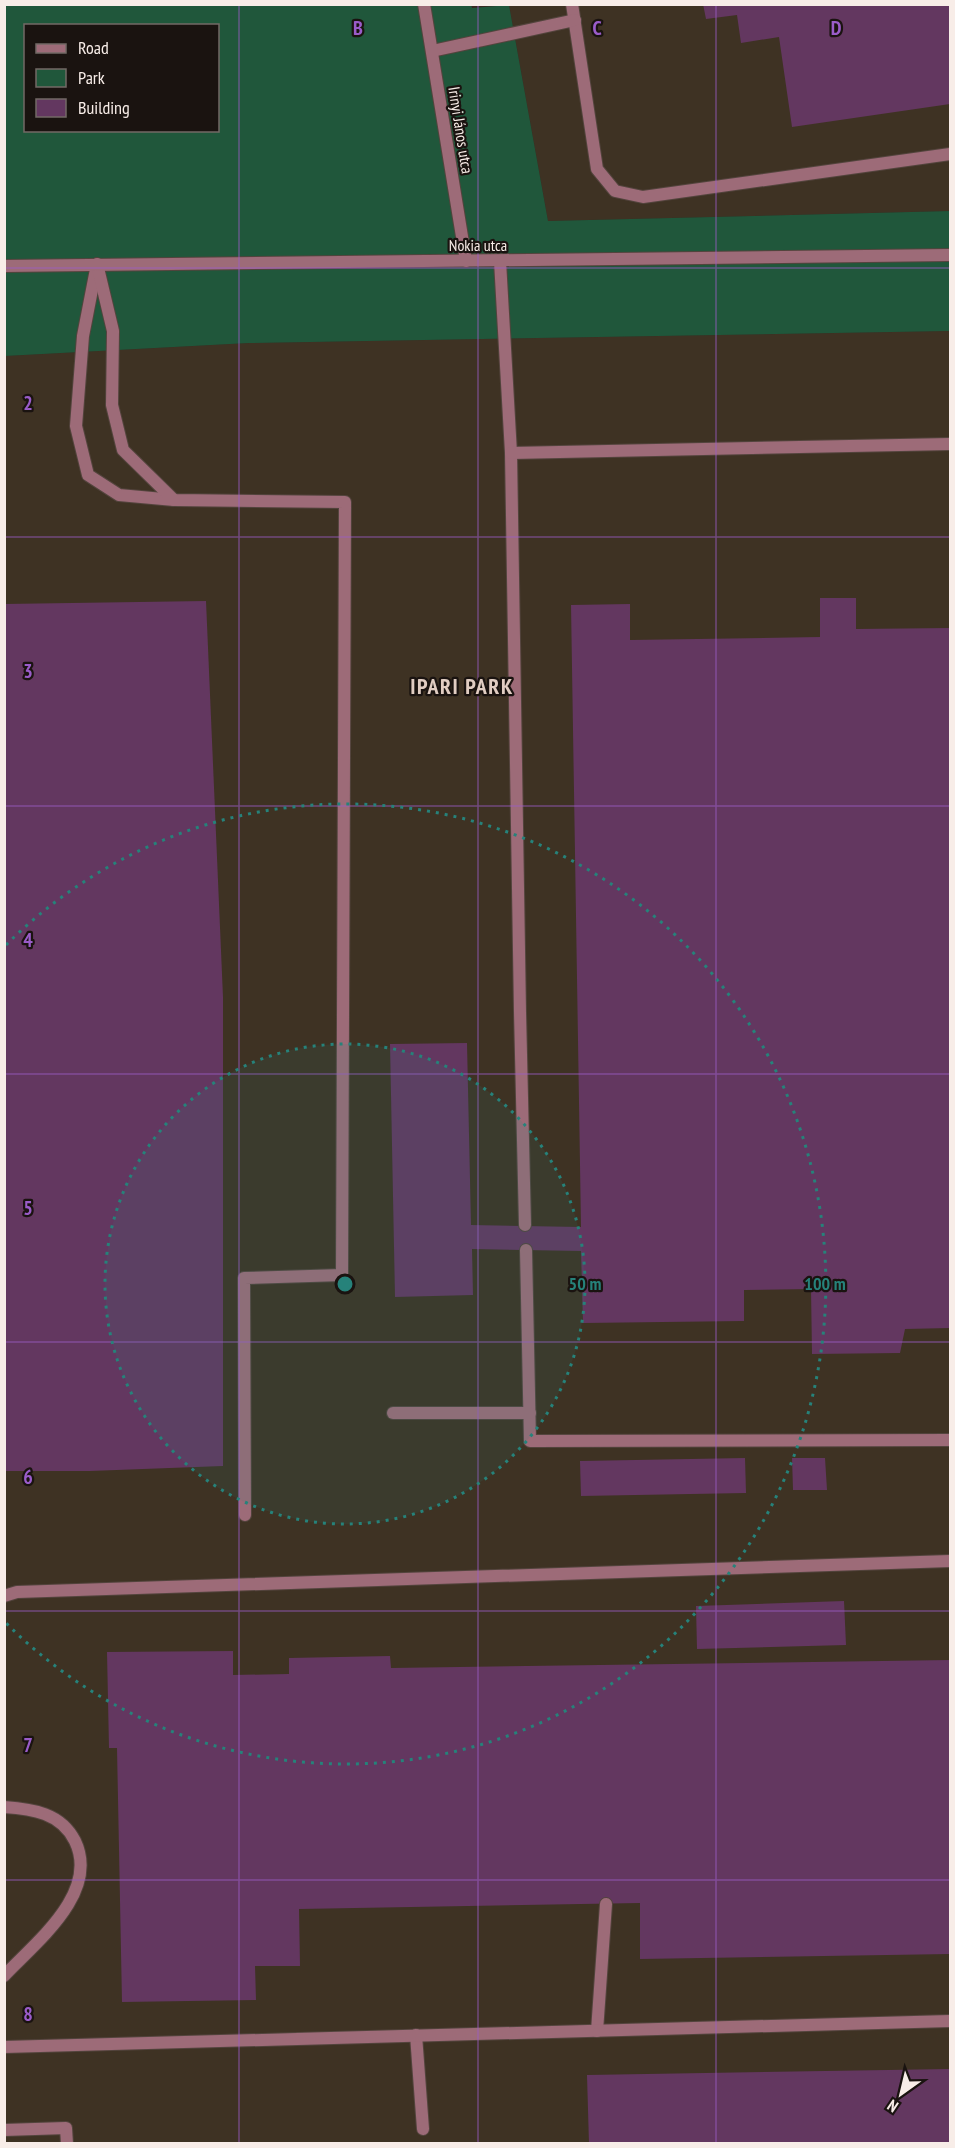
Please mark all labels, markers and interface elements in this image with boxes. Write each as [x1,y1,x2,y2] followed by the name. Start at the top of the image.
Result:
[353,15,363,41] text: B
[592,15,602,41] text: C
[831,15,842,41] text: D
[24,24,219,132] legend
[78,36,109,59] text: Road
[78,66,105,89] text: Park
[444,85,478,175] street label: Irinyi János utca
[78,96,130,119] text: Building
[449,235,507,255] street label: Nokia utca
[23,390,33,416] text: 2
[23,658,33,684] text: 3
[410,672,514,700] district label: IPARI PARK
[23,927,33,953] text: 4
[23,1195,33,1221] text: 5
[569,1272,601,1295] text: 50 m
[804,1272,846,1295] text: 100 m
[335,1274,355,1294] centre of rings
[23,1464,33,1490] text: 6
[23,1732,33,1758] text: 7
[23,2001,33,2027] text: 8
[871,2064,931,2124] north arrow
[883,2096,902,2117] text: N

